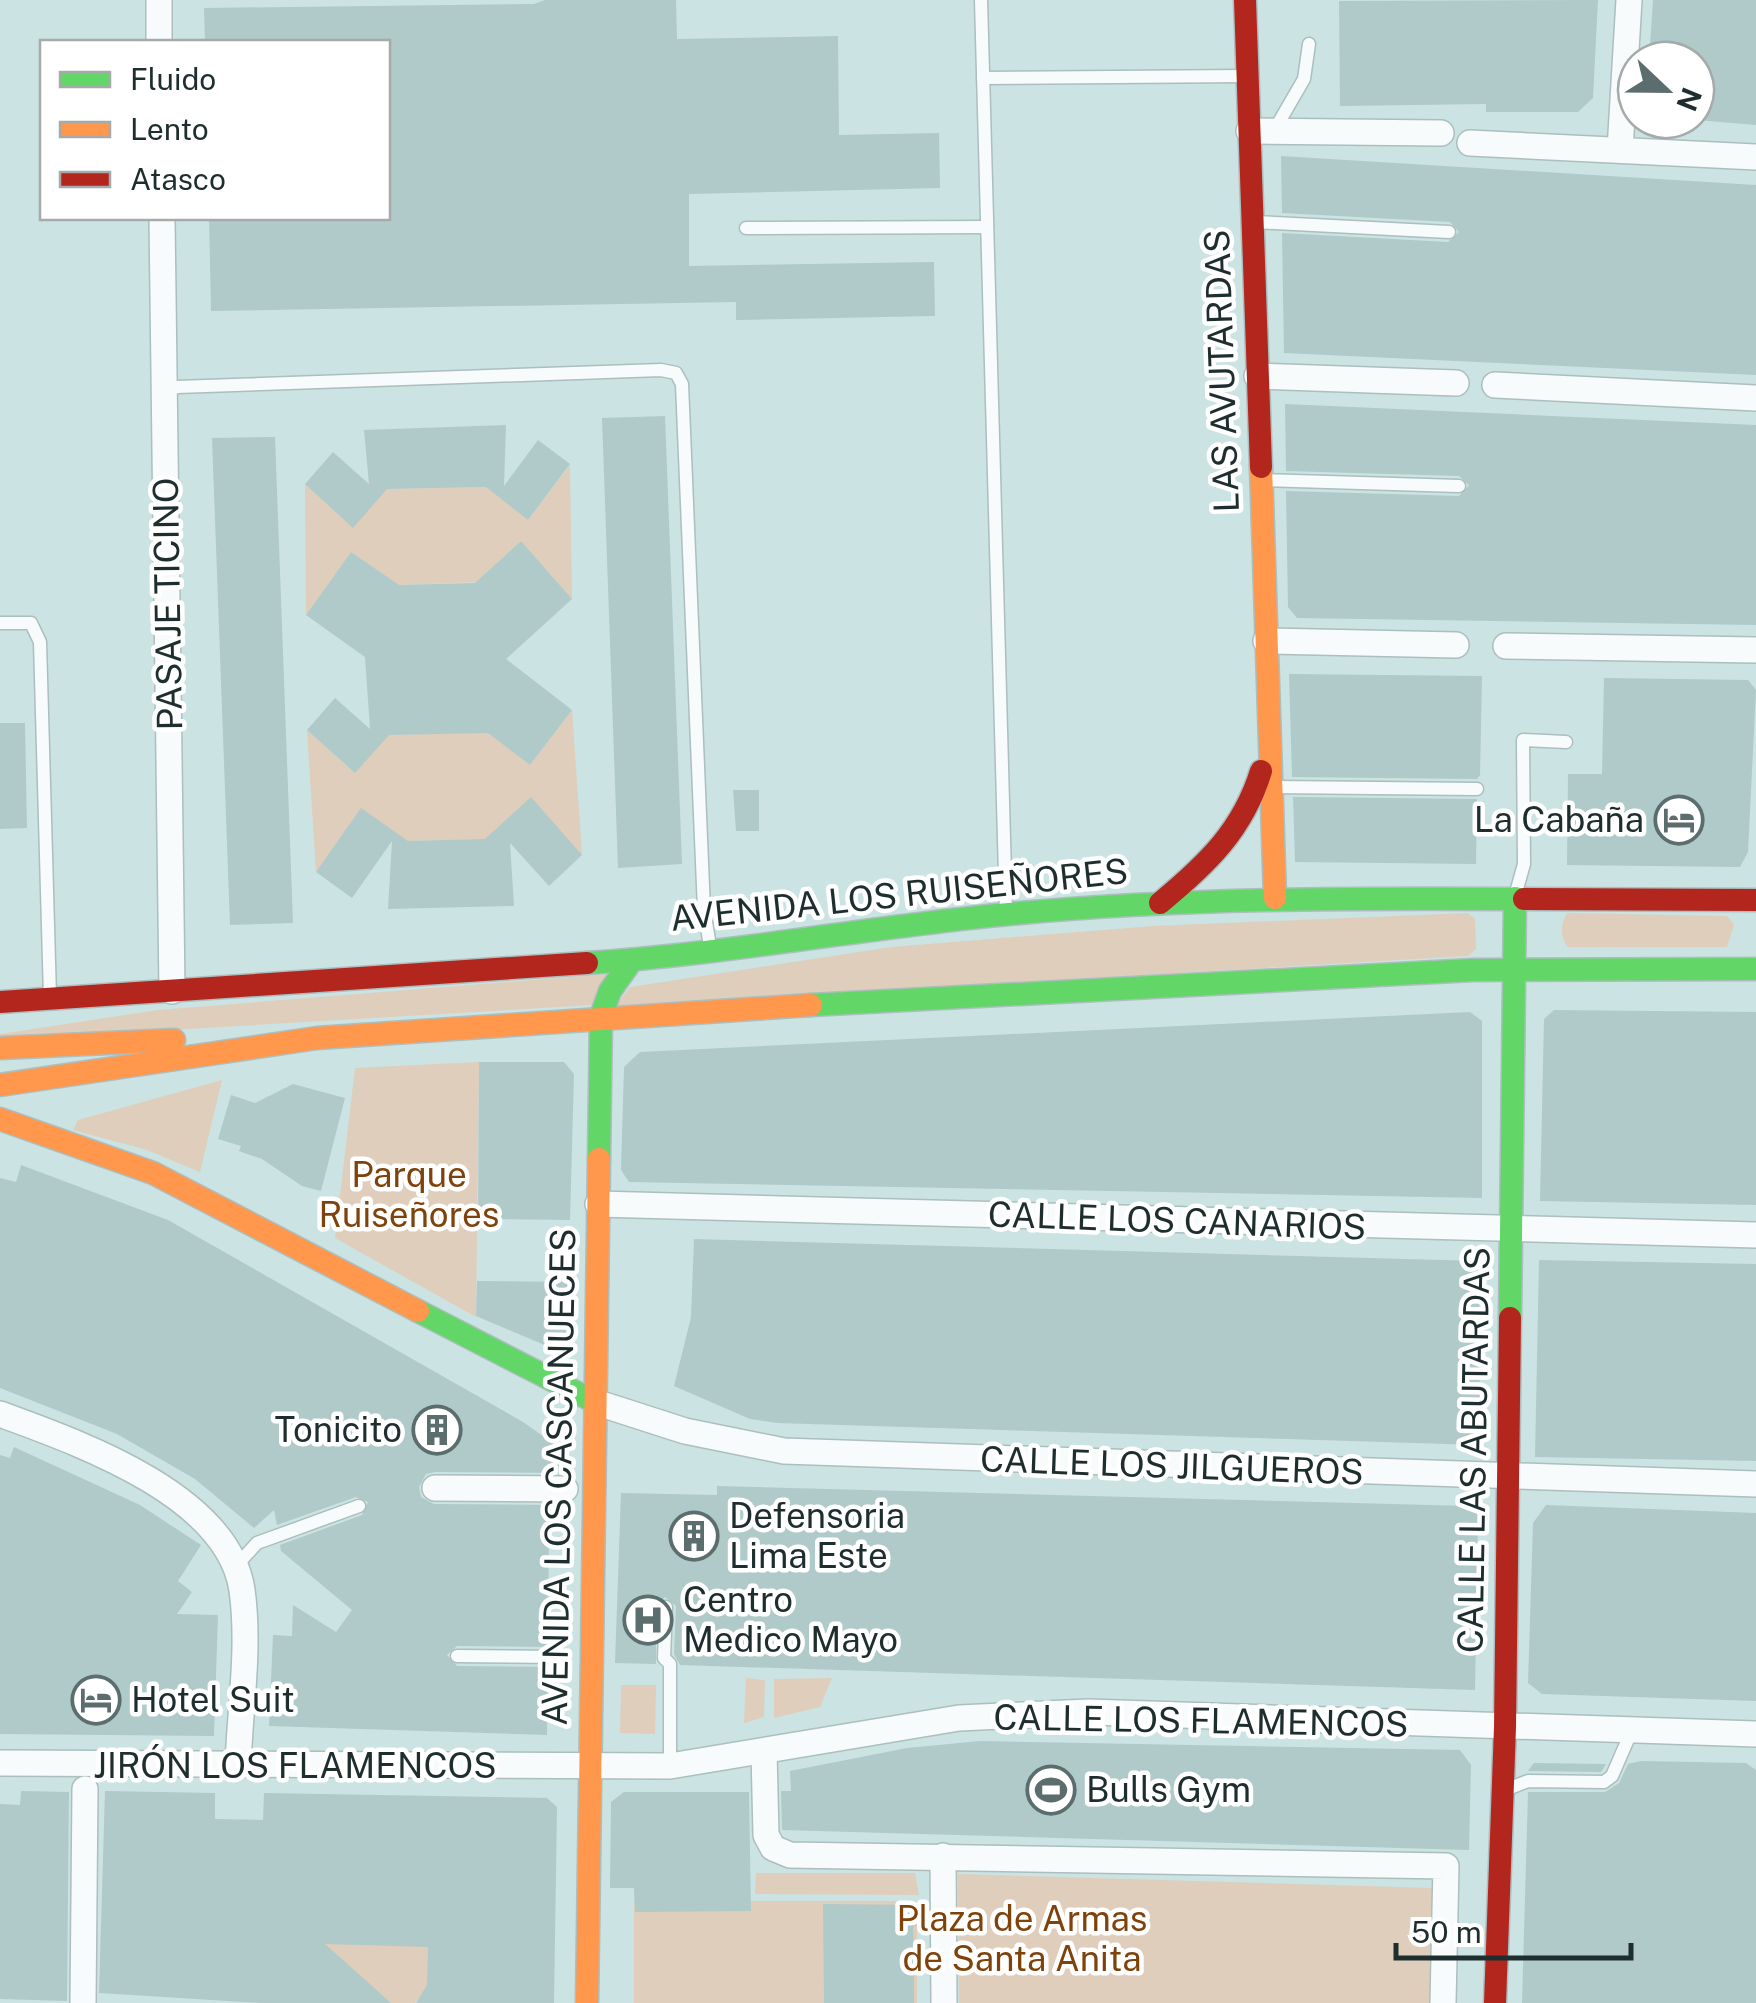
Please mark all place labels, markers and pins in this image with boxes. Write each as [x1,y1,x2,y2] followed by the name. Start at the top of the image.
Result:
[1653,794,1705,846] hotel icon: La Cabaña
[1474,799,1644,840] place label: La Cabaña
[411,1404,463,1456] building icon: Tonicito
[275,1409,402,1450] place label: Tonicito
[729,1495,905,1576] place label: Defensoria Lima Este
[668,1510,720,1562] building icon: Defensoria Lima Este
[683,1579,898,1660] place label: Centro Medico Mayo
[622,1594,674,1646] hospital icon: Centro Medico Mayo
[70,1674,122,1726] hotel icon: Hotel Suit
[131,1679,295,1720] place label: Hotel Suit
[1025,1764,1077,1816] sports icon: Bulls Gym
[1086,1769,1251,1810] place label: Bulls Gym

